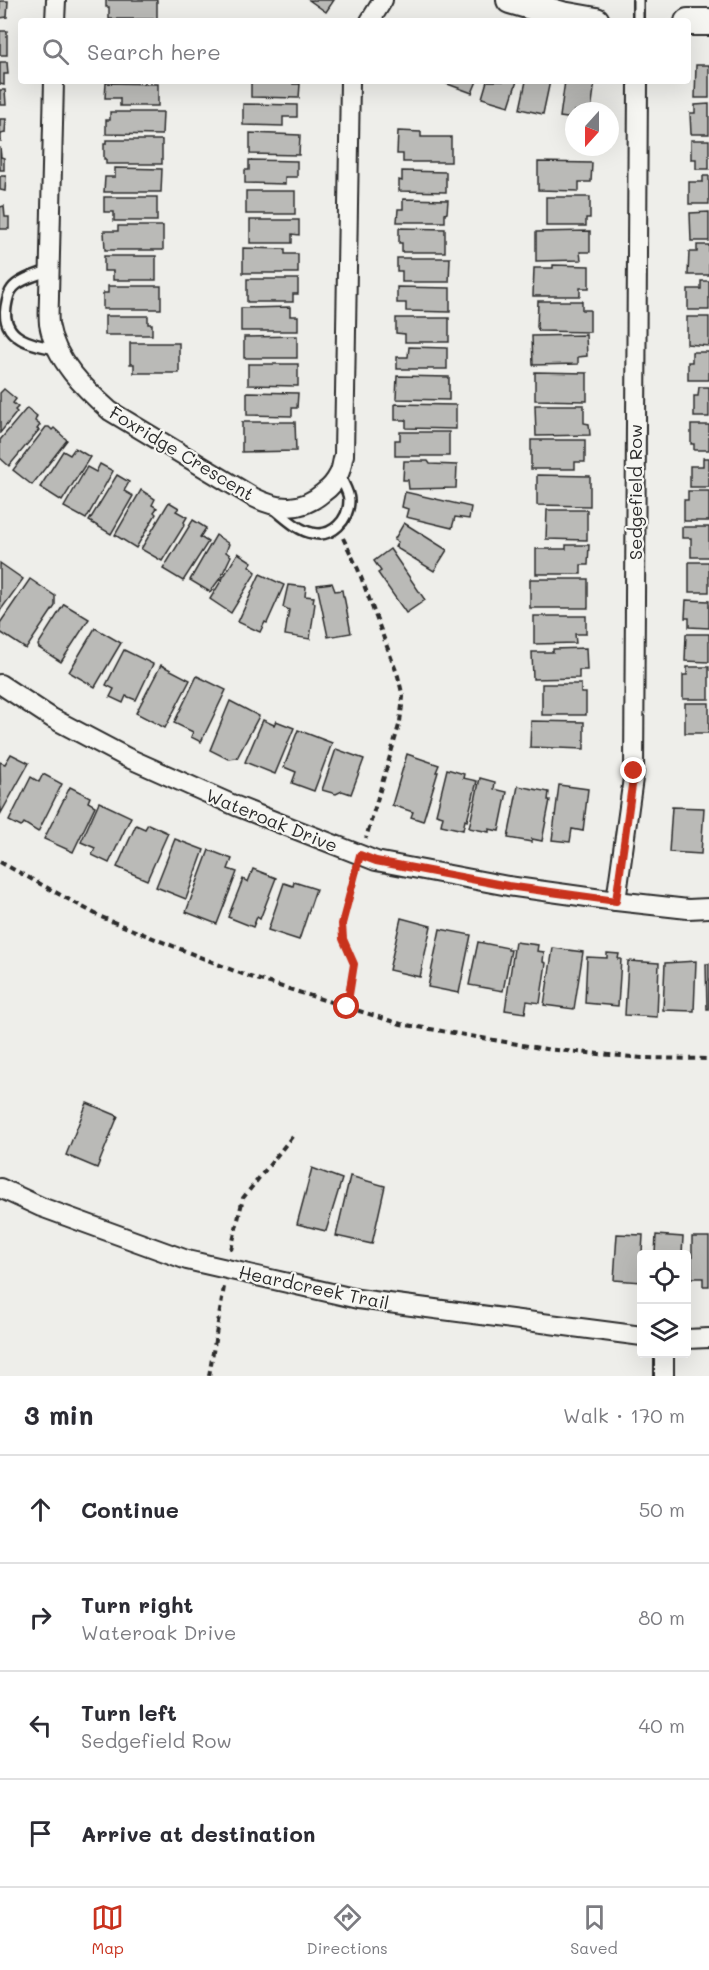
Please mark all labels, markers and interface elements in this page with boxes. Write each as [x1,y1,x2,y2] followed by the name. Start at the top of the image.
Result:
[18,18,691,84] search box
[39,35,72,68] icon: search
[87,37,221,66] text: Search here
[565,102,619,156] north arrow
[105,400,259,506] street label: Foxridge Crescent
[623,424,647,560] street label: Sedgefield Row
[620,757,646,783] route end
[203,783,341,857] street label: Wateroak Drive
[333,993,359,1019] route start
[637,1250,691,1358] map controls
[637,1250,691,1304] button: locate
[237,1259,391,1315] street label: Heardcreek Trail
[637,1304,691,1358] button: layers
[24,1398,93,1432] text: 3 min
[563,1402,685,1428] text: Walk · 170 m
[24,1493,57,1526] icon: ahead
[81,1495,179,1524] text: Continue
[639,1496,685,1522] text: 50 m
[81,1590,193,1619] text: Turn right
[24,1601,57,1634] icon: right
[638,1604,685,1630] text: 80 m
[81,1619,236,1645] text: Wateroak Drive
[81,1698,177,1727] text: Turn left
[24,1709,57,1742] icon: left
[639,1712,685,1738] text: 40 m
[81,1727,232,1753] text: Sedgefield Row
[24,1817,57,1850] icon: arrive
[81,1819,316,1848] text: Arrive at destination
[91,1901,124,1958] tab: Map
[307,1901,388,1958] tab: Directions
[570,1901,618,1958] tab: Saved

